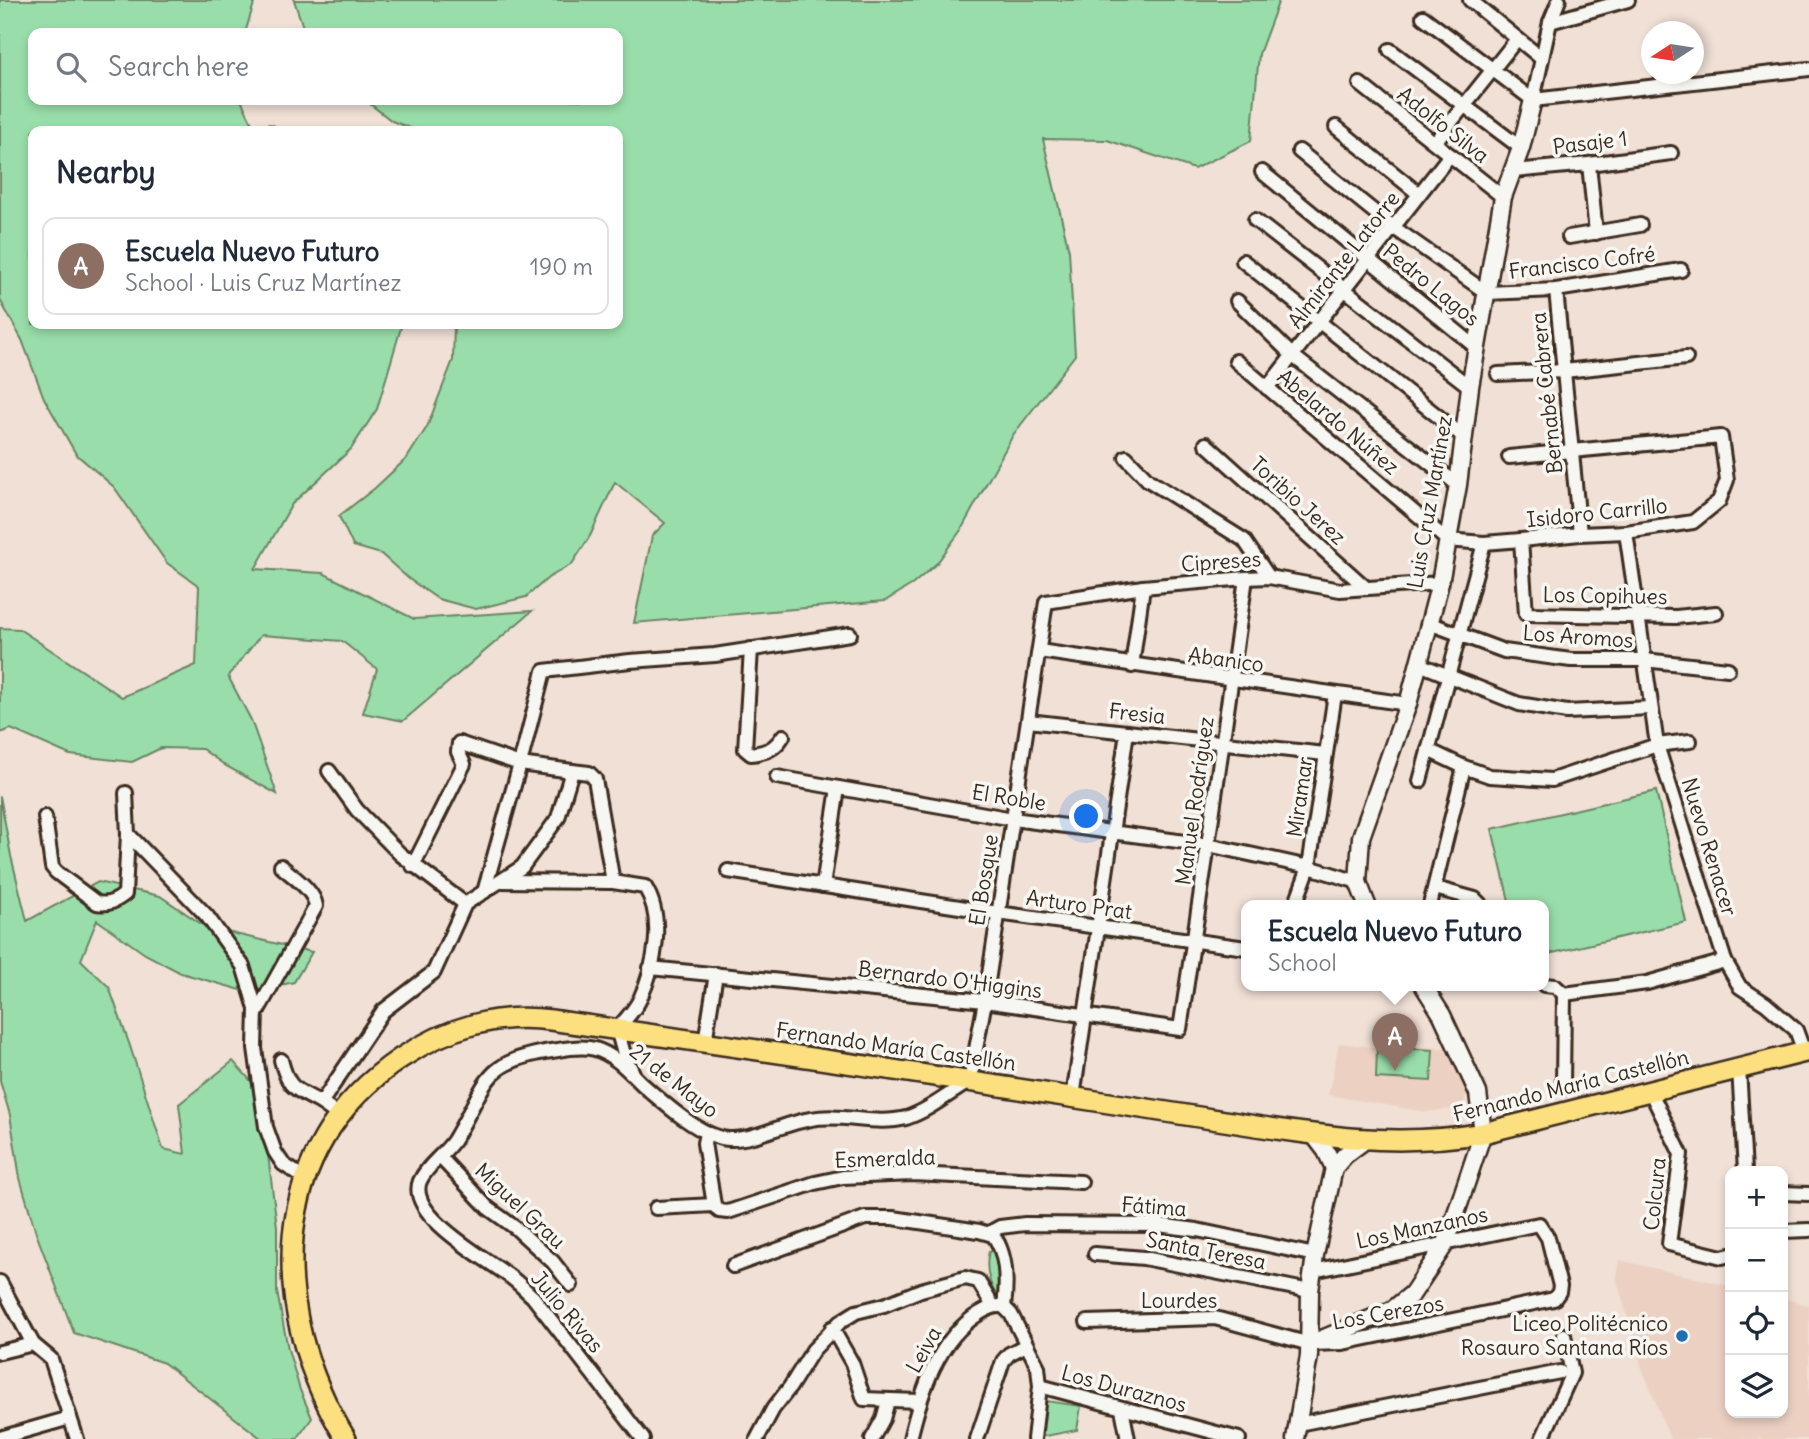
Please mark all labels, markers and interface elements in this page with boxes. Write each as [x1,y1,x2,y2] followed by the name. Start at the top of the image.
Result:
[1641,21,1704,84] north arrow
[28,28,623,105] search box
[52,48,90,86] icon: search
[108,50,249,83] text: Search here
[1392,80,1495,169] street label: Adolfo Silva
[1551,125,1629,160] street label: Pasaje 1
[56,153,156,191] text: Nearby
[1282,186,1406,334] street label: Almirante Latorre
[125,235,379,268] text: Escuela Nuevo Futuro
[1377,237,1485,332] street label: Pedro Lagos
[1507,240,1657,285] street label: Francisco Cofré
[74,252,88,281] text: A
[530,252,593,281] text: 190 m
[125,268,401,297] text: School · Luis Cruz Martínez
[1525,311,1568,475] street label: Bernabé Cabrera
[1272,363,1405,480] street label: Abelardo Núñez
[1401,413,1458,590] street label: Luis Cruz Martínez
[1245,451,1352,551] street label: Toribio Jerez
[1525,492,1669,533] street label: Isidoro Carrillo
[1180,545,1262,578] street label: Cipreses
[1542,581,1668,610] street label: Los Copihues
[1522,619,1634,654] street label: Los Aromos
[1186,641,1266,678] street label: Abanico
[1108,697,1167,730] street label: Fresia
[1169,715,1220,887] street label: Manuel Rodríguez
[1281,755,1319,839] street label: Miramar
[1676,774,1743,920] street label: Nuevo Renacer
[970,778,1048,817] street label: El Roble
[1069,799,1103,833] your location
[963,832,1004,928] street label: El Bosque
[1024,884,1134,925] street label: Arturo Prat
[1241,900,1549,991] popup
[1268,915,1522,948] text: Escuela Nuevo Futuro
[1268,948,1337,977] text: School
[857,955,1044,1004] street label: Bernardo O'Higgins
[1372,1013,1418,1071] pin: A
[774,1016,1018,1077] street label: Fernando María Castellón
[624,1037,724,1124] street label: 21 de Mayo
[1450,1043,1692,1128] street label: Fernando María Castellón
[834,1143,936,1174] street label: Esmeralda
[1637,1156,1672,1232] street label: Colcura
[469,1157,571,1254] street label: Miguel Grau
[1725,1166,1788,1418] map controls
[1725,1166,1788,1229] button: +
[1121,1191,1187,1222] street label: Fátima
[1354,1200,1490,1255] street label: Los Manzanos
[1144,1226,1268,1275] street label: Santa Teresa
[1725,1229,1788,1292] button: −
[525,1265,609,1358] street label: Julio Rivas
[1141,1287,1217,1314] street label: Lourdes
[1330,1289,1446,1336] street label: Los Cerezos
[1725,1292,1788,1355] button: locate
[1461,1310,1668,1361] place label: Liceo Politécnico Rosauro Santana Ríos
[900,1322,947,1378] street label: Leiva
[1674,1328,1690,1344] marker: Liceo Politécnico Rosauro Santana Ríos
[1725,1355,1788,1418] button: layers
[1059,1359,1190,1418] street label: Los Duraznos

